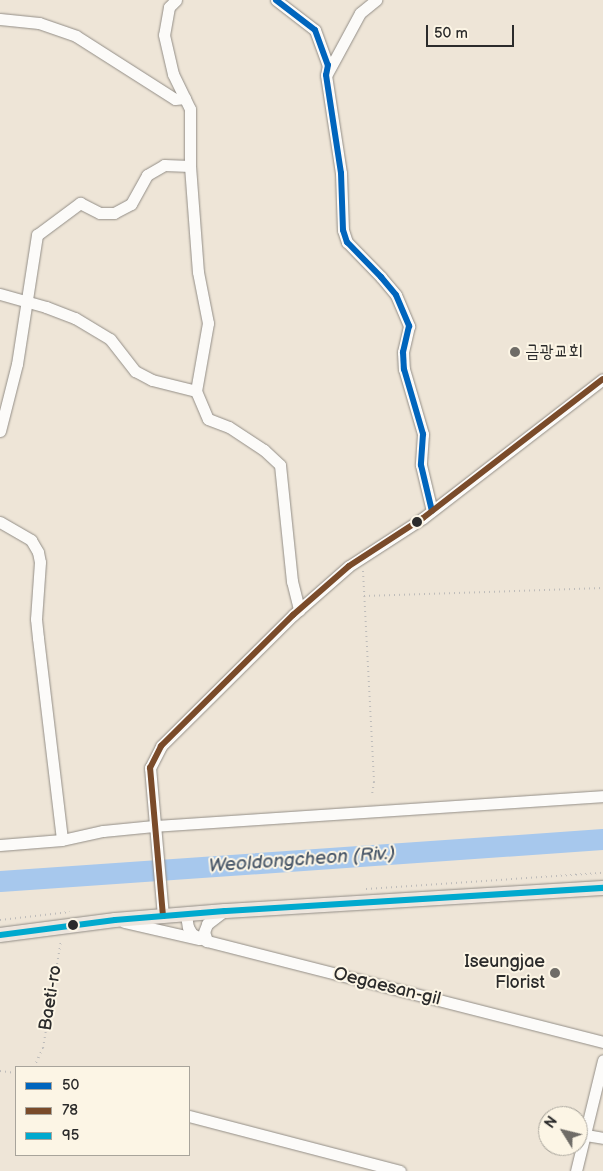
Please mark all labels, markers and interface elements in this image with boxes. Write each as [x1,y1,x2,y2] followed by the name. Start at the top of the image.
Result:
[428,15,516,47] scale bar
[434,24,468,43] text: 50 m
[525,341,583,363] place label: 금광교회
[509,346,521,358] marker: 금광교회
[412,517,422,527] unlabelled marker
[208,842,396,878] water label: Weoldongcheon (Riv.)
[68,920,78,930] unlabelled marker
[464,952,545,994] place label: Iseungjae Florist
[331,963,443,1011] street label: Oegaesan-gil
[35,964,67,1032] street label: Baeti-ro
[549,967,561,979] marker: Iseungjae Florist
[15,1066,190,1156] legend
[62,1076,79,1095] text: 50
[62,1101,78,1120] text: 78
[538,1106,588,1156] north arrow
[541,1113,561,1132] text: N
[62,1126,79,1145] text: 95

